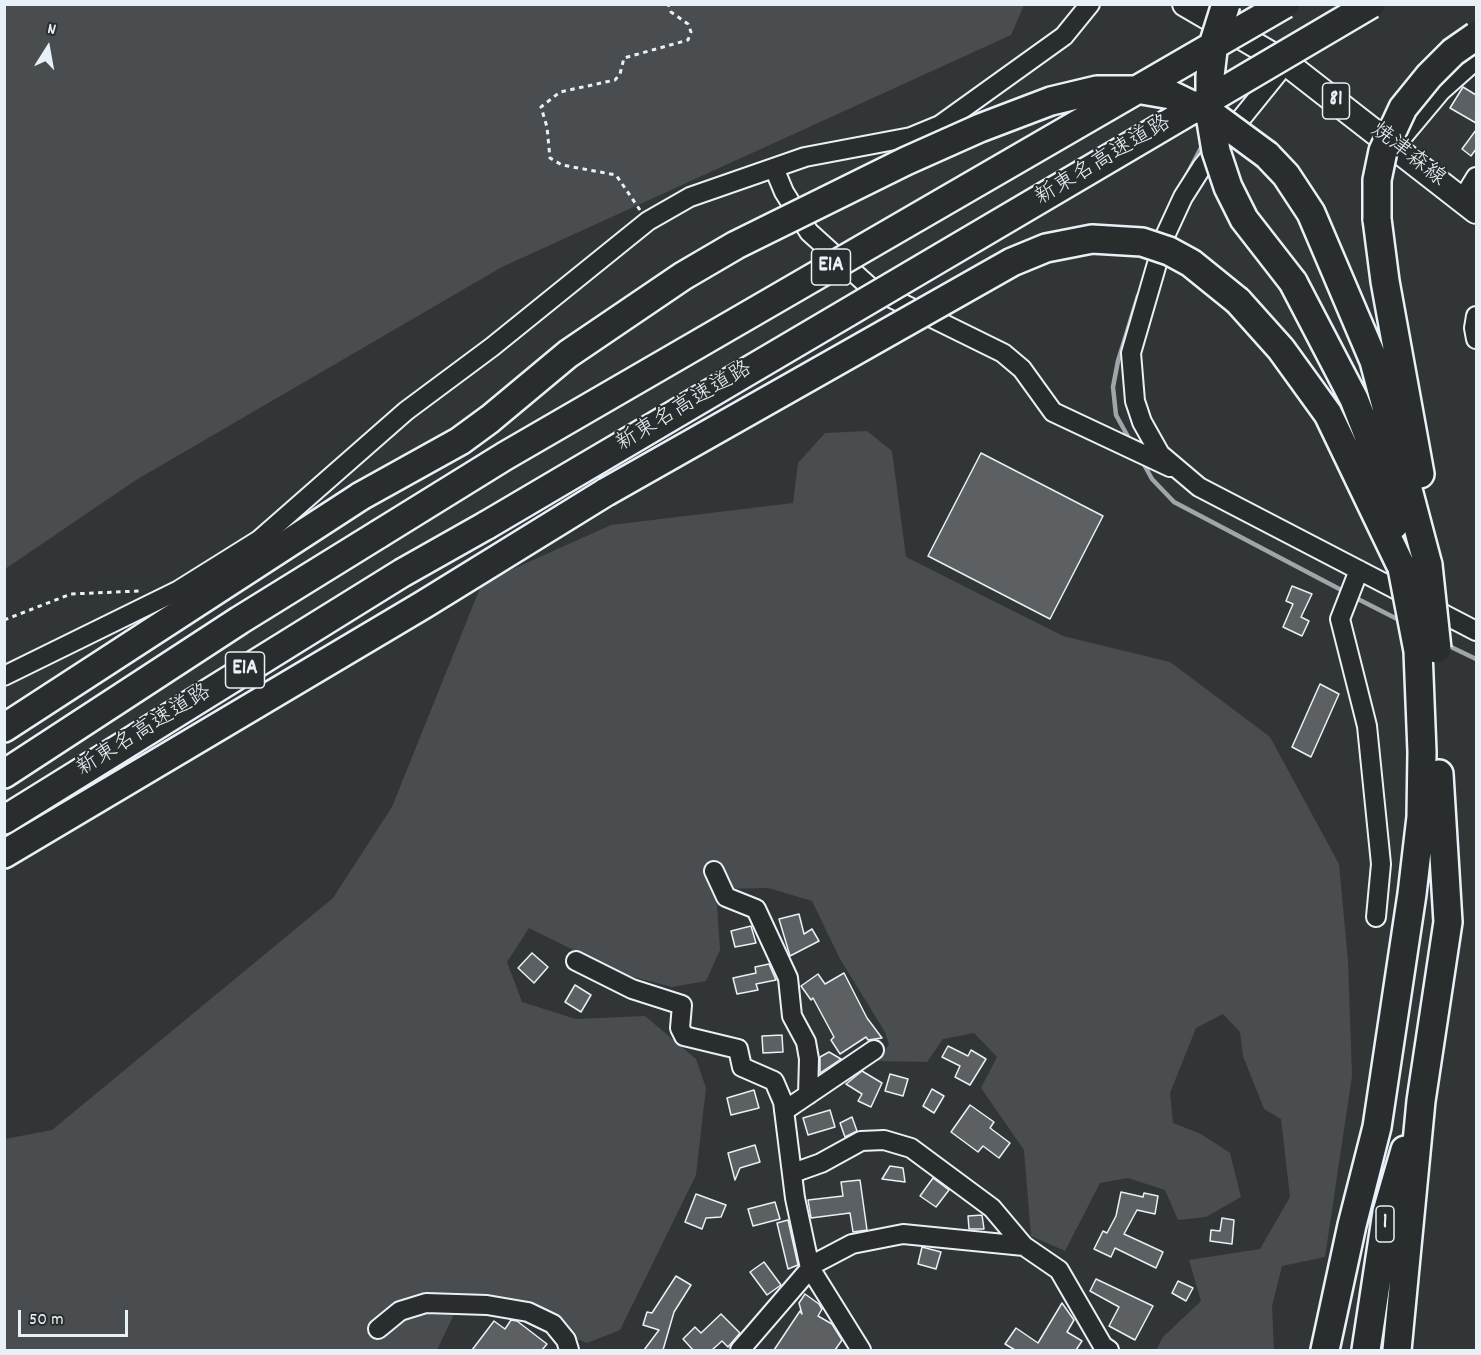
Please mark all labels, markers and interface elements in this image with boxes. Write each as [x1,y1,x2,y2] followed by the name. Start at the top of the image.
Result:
[18,18,78,78] north arrow
[45,18,58,42] text: N
[1322,83,1350,119] road number: 81
[1031,111,1177,213] street label: 新東名高速道路
[1364,119,1450,193] street label: 焼津森線
[812,249,850,285] road number: E1A
[612,357,758,459] street label: 新東名高速道路
[226,652,264,688] road number: E1A
[73,680,217,784] street label: 新東名高速道路
[1376,1206,1394,1242] road number: 1
[21,1298,130,1336] scale bar
[29,1308,64,1333] text: 50 m

